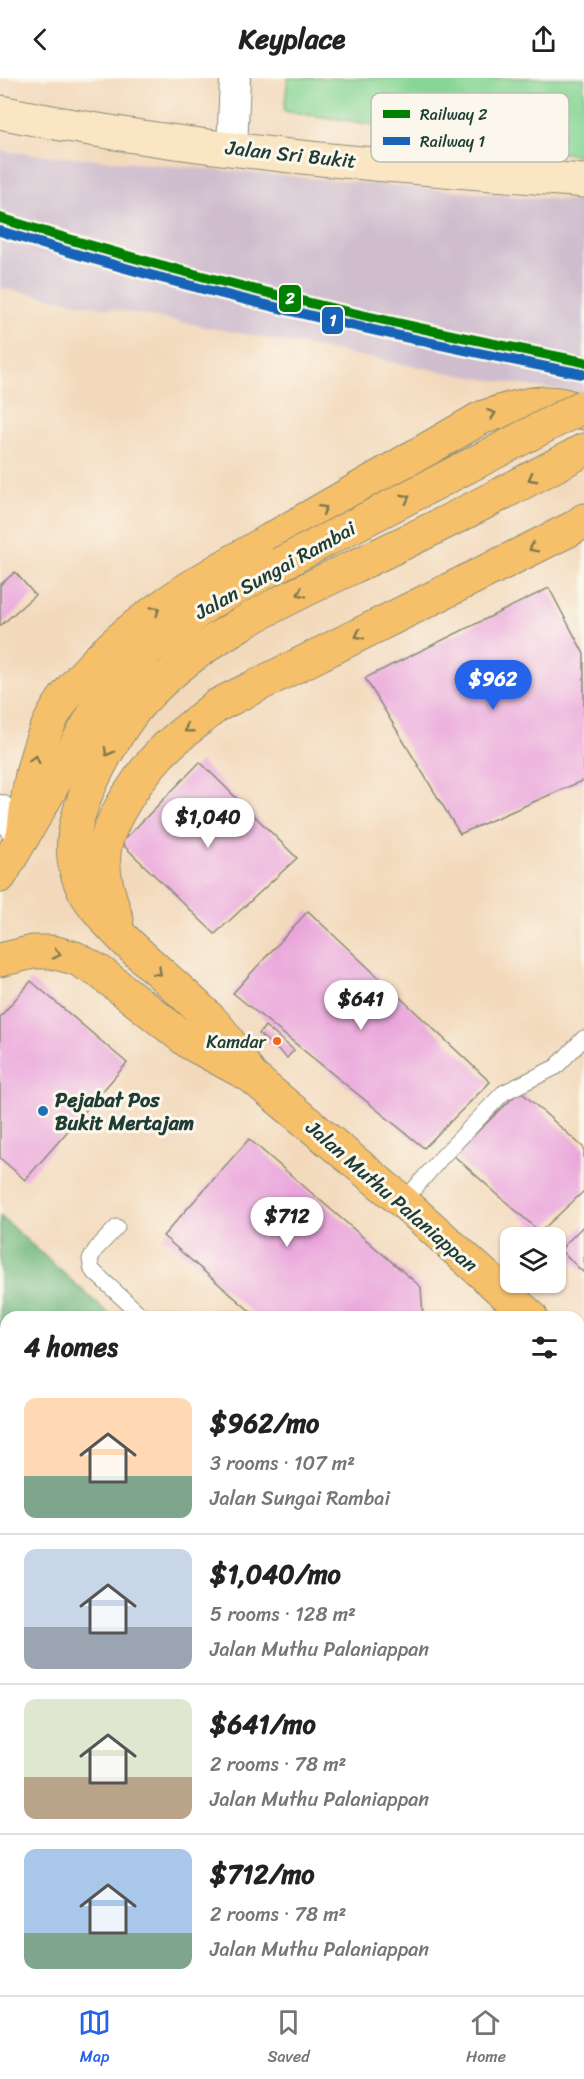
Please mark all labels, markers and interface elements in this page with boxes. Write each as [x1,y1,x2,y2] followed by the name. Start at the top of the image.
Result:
[239,15,345,63] text: Keyplace
[24,23,57,56] icon: back
[527,23,560,56] icon: share
[371,93,569,162] legend
[420,100,487,129] text: Railway 2
[420,127,485,156] text: Railway 1
[223,130,358,179] street label: Jalan Sri Bukit
[278,284,302,313] line badge: 2
[284,284,295,313] text: 2
[321,306,344,335] line badge: 1
[330,306,337,335] text: 1
[486,409,497,421] one-way arrow
[528,471,539,482] one-way arrow
[400,494,410,505] one-way arrow
[317,505,327,517] one-way arrow
[187,511,364,630] street label: Jalan Sungai Rambai
[528,541,539,553] one-way arrow
[297,585,308,597] one-way arrow
[149,606,160,617] one-way arrow
[354,628,365,640] one-way arrow
[457,660,529,711] pin: $962
[469,662,517,697] text: $962
[184,722,195,733] one-way arrow
[104,745,115,756] one-way arrow
[28,754,40,765] one-way arrow
[159,798,257,849] pin: $1,040
[175,800,241,835] text: $1,040
[52,947,62,960] one-way arrow
[151,965,162,976] one-way arrow
[325,980,397,1031] pin: $641
[338,982,384,1017] text: $641
[206,1026,268,1058] place label: Kamdar
[271,1035,283,1047] marker: Kamdar
[55,1083,194,1141] place label: Pejabat Pos Bukit Mertajam
[36,1104,50,1118] marker: Pejabat Pos Bukit Mertajam
[297,1111,486,1282] street label: Jalan Muthu Palaniappan
[251,1197,323,1248] pin: $712
[265,1199,310,1234] text: $712
[500,1227,566,1293] map controls
[500,1227,566,1293] button: layers
[24,1324,118,1370] text: 4 homes
[528,1331,561,1364] icon: filters
[210,1400,319,1446] text: $962/mo
[72,1422,144,1494] icon: home
[210,1446,355,1481] text: 3 rooms · 107 m²
[210,1481,390,1516] text: Jalan Sungai Rambai
[210,1551,341,1597] text: $1,040/mo
[72,1573,144,1645] icon: home
[210,1597,356,1632] text: 5 rooms · 128 m²
[210,1632,429,1667] text: Jalan Muthu Palaniappan
[210,1701,316,1747] text: $641/mo
[72,1723,144,1795] icon: home
[210,1747,346,1782] text: 2 rooms · 78 m²
[210,1782,429,1817] text: Jalan Muthu Palaniappan
[210,1851,315,1897] text: $712/mo
[72,1873,144,1945] icon: home
[210,1897,346,1932] text: 2 rooms · 78 m²
[210,1932,429,1967] text: Jalan Muthu Palaniappan
[78,2006,111,2071] tab: Map
[267,2006,310,2071] tab: Saved
[466,2006,506,2071] tab: Home

